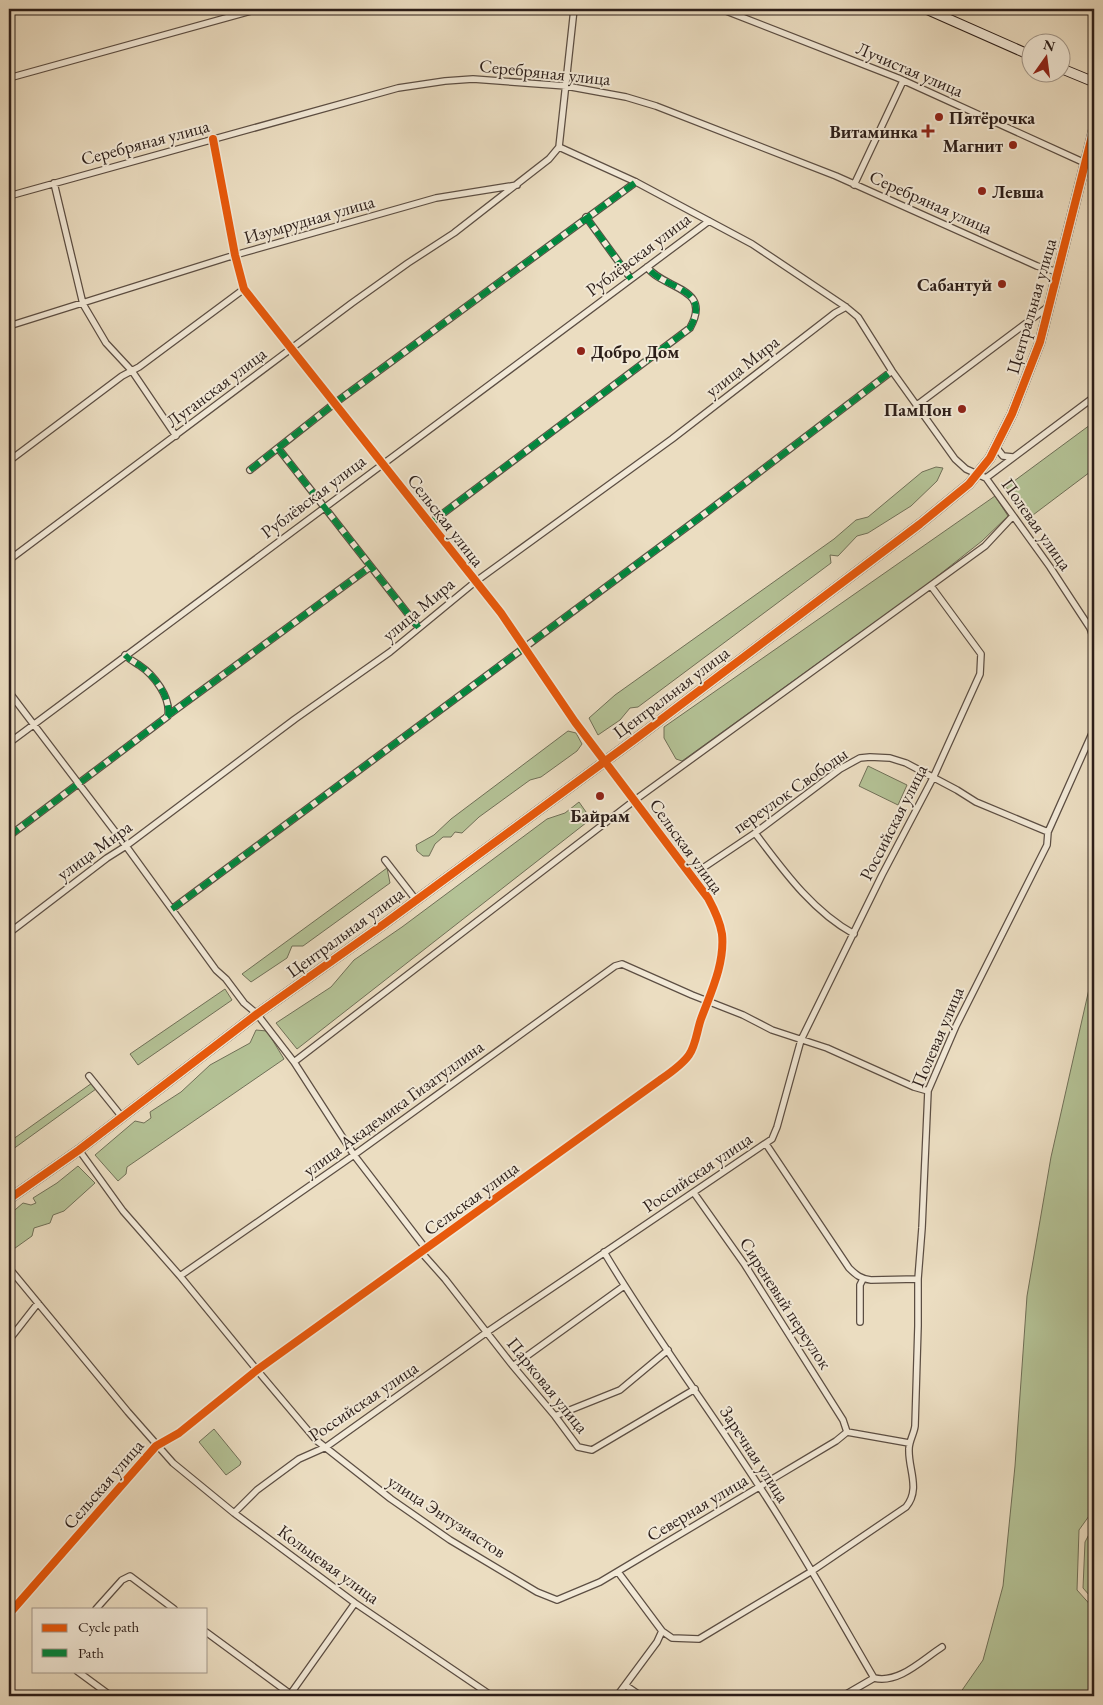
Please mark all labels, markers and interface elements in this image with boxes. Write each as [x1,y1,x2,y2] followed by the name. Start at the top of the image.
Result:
[1020,32,1070,82] north arrow
[1041,35,1057,56] text: N
[853,36,968,102] street label: Лучистая улица
[478,54,613,90] street label: Серебряная улица
[949,106,1035,129] place label: Пятёрочка
[933,111,945,123] marker: Пятёрочка
[78,114,213,170] street label: Серебряная улица
[830,120,918,143] place label: Витаминка
[922,125,934,137] marker: Витаминка
[943,134,1003,157] place label: Магнит
[1007,139,1019,151] marker: Магнит
[866,165,997,240] street label: Серебряная улица
[992,180,1044,203] place label: Левша
[976,185,988,197] marker: Левша
[241,189,378,249] street label: Изумрудная улица
[581,207,696,301] street label: Рублёвская улица
[1001,235,1062,376] street label: Центральная улица
[917,273,992,296] place label: Сабантуй
[996,278,1008,290] marker: Сабантуй
[700,329,784,402] street label: улица Мира
[591,340,679,363] place label: Добро Дом
[161,341,271,432] street label: Луганская улица
[575,345,587,357] marker: Добро Дом
[884,398,953,421] place label: ПамПон
[956,403,968,415] marker: ПамПон
[256,449,371,543] street label: Рублёвская улица
[402,469,490,572] street label: Сельская улица
[997,473,1078,575] street label: Полевая улица
[377,572,460,646] street label: улица Мира
[608,640,734,743] street label: Центральная улица
[728,742,852,838] street label: переулок Свободы
[854,759,932,884] street label: Российская улица
[594,790,606,802] marker: Байрам
[645,794,730,899] street label: Сельская улица
[570,804,630,827] place label: Байрам
[52,814,137,885] street label: улица Мира
[282,881,409,982] street label: Центральная улица
[905,982,969,1091] street label: Полевая улица
[298,1034,489,1181] street label: улица Академика Гизатуллина
[638,1126,757,1217] street label: Российская улица
[419,1155,524,1240] street label: Сельская улица
[735,1233,837,1374] street label: Сиреневый переулок
[502,1332,594,1438] street label: Парковая улица
[304,1355,423,1446] street label: Российская улица
[715,1401,795,1508] street label: Заречная улица
[58,1434,149,1534] street label: Сельская улица
[642,1467,752,1546] street label: Северная улица
[383,1469,511,1563] street label: улица Энтузиастов
[274,1519,385,1609] street label: Кольцевая улица
[32,1608,208,1672] legend
[78,1617,140,1636] text: Cycle path
[78,1643,104,1662] text: Path

